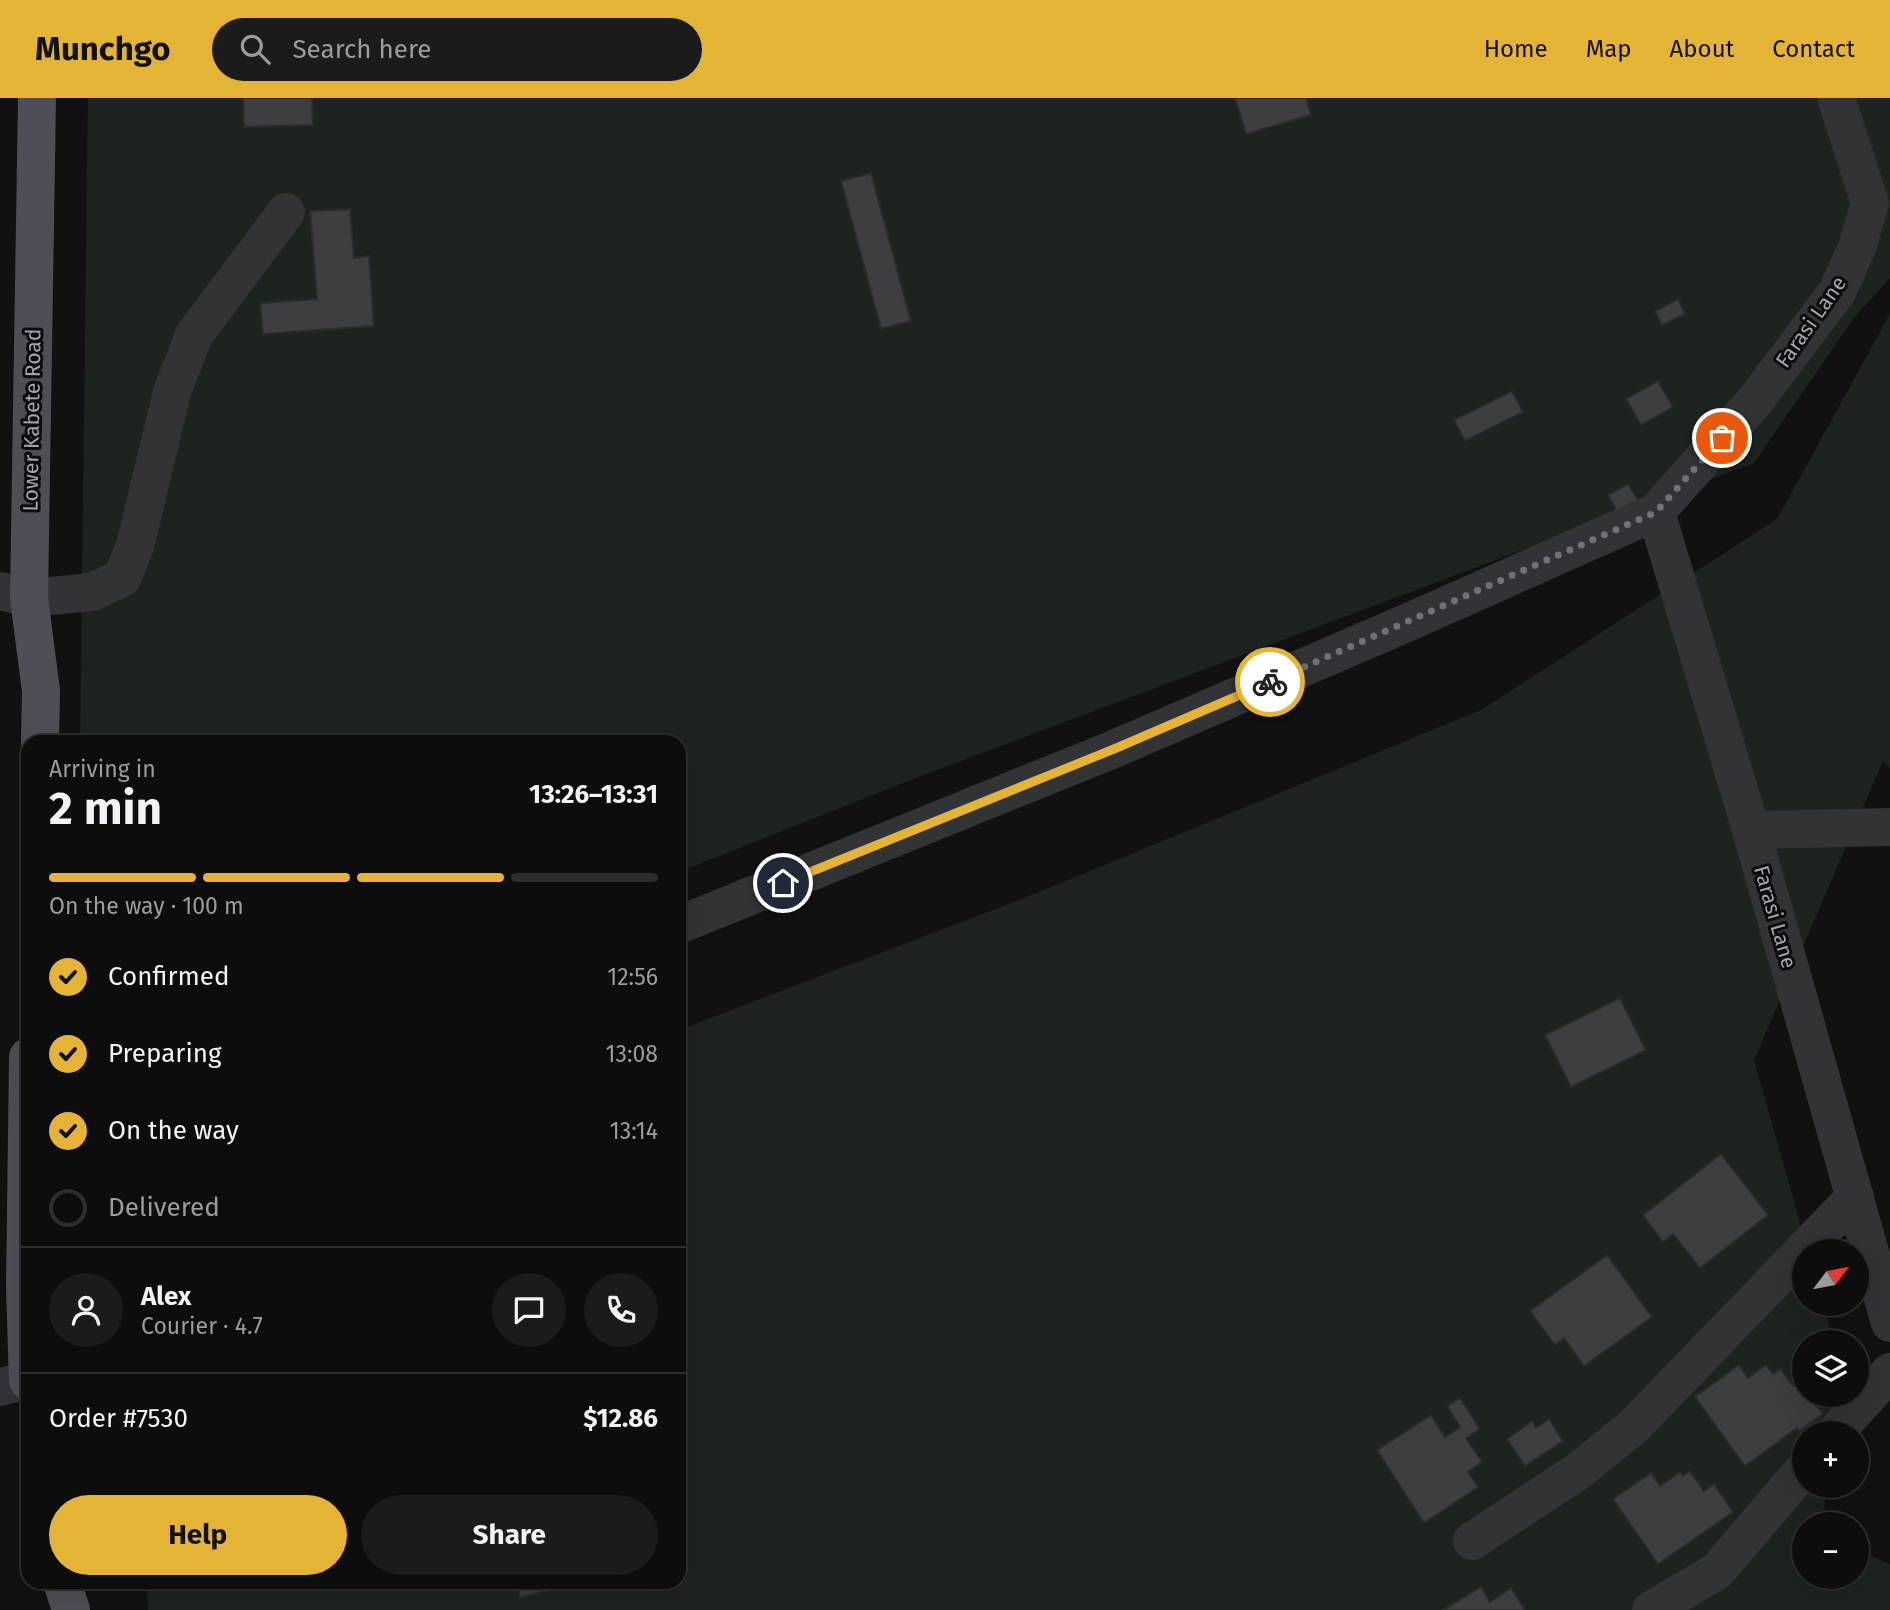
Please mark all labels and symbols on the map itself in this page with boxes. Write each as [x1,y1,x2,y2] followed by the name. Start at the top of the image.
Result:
[1770,271,1852,373] street label: Farasi Lane
[17,328,47,512] street label: Lower Kabete Road
[1692,408,1752,468] pin
[1235,647,1305,717] courier
[753,853,813,913] pin
[1748,863,1802,971] street label: Farasi Lane
[1792,1239,1869,1316] north arrow

